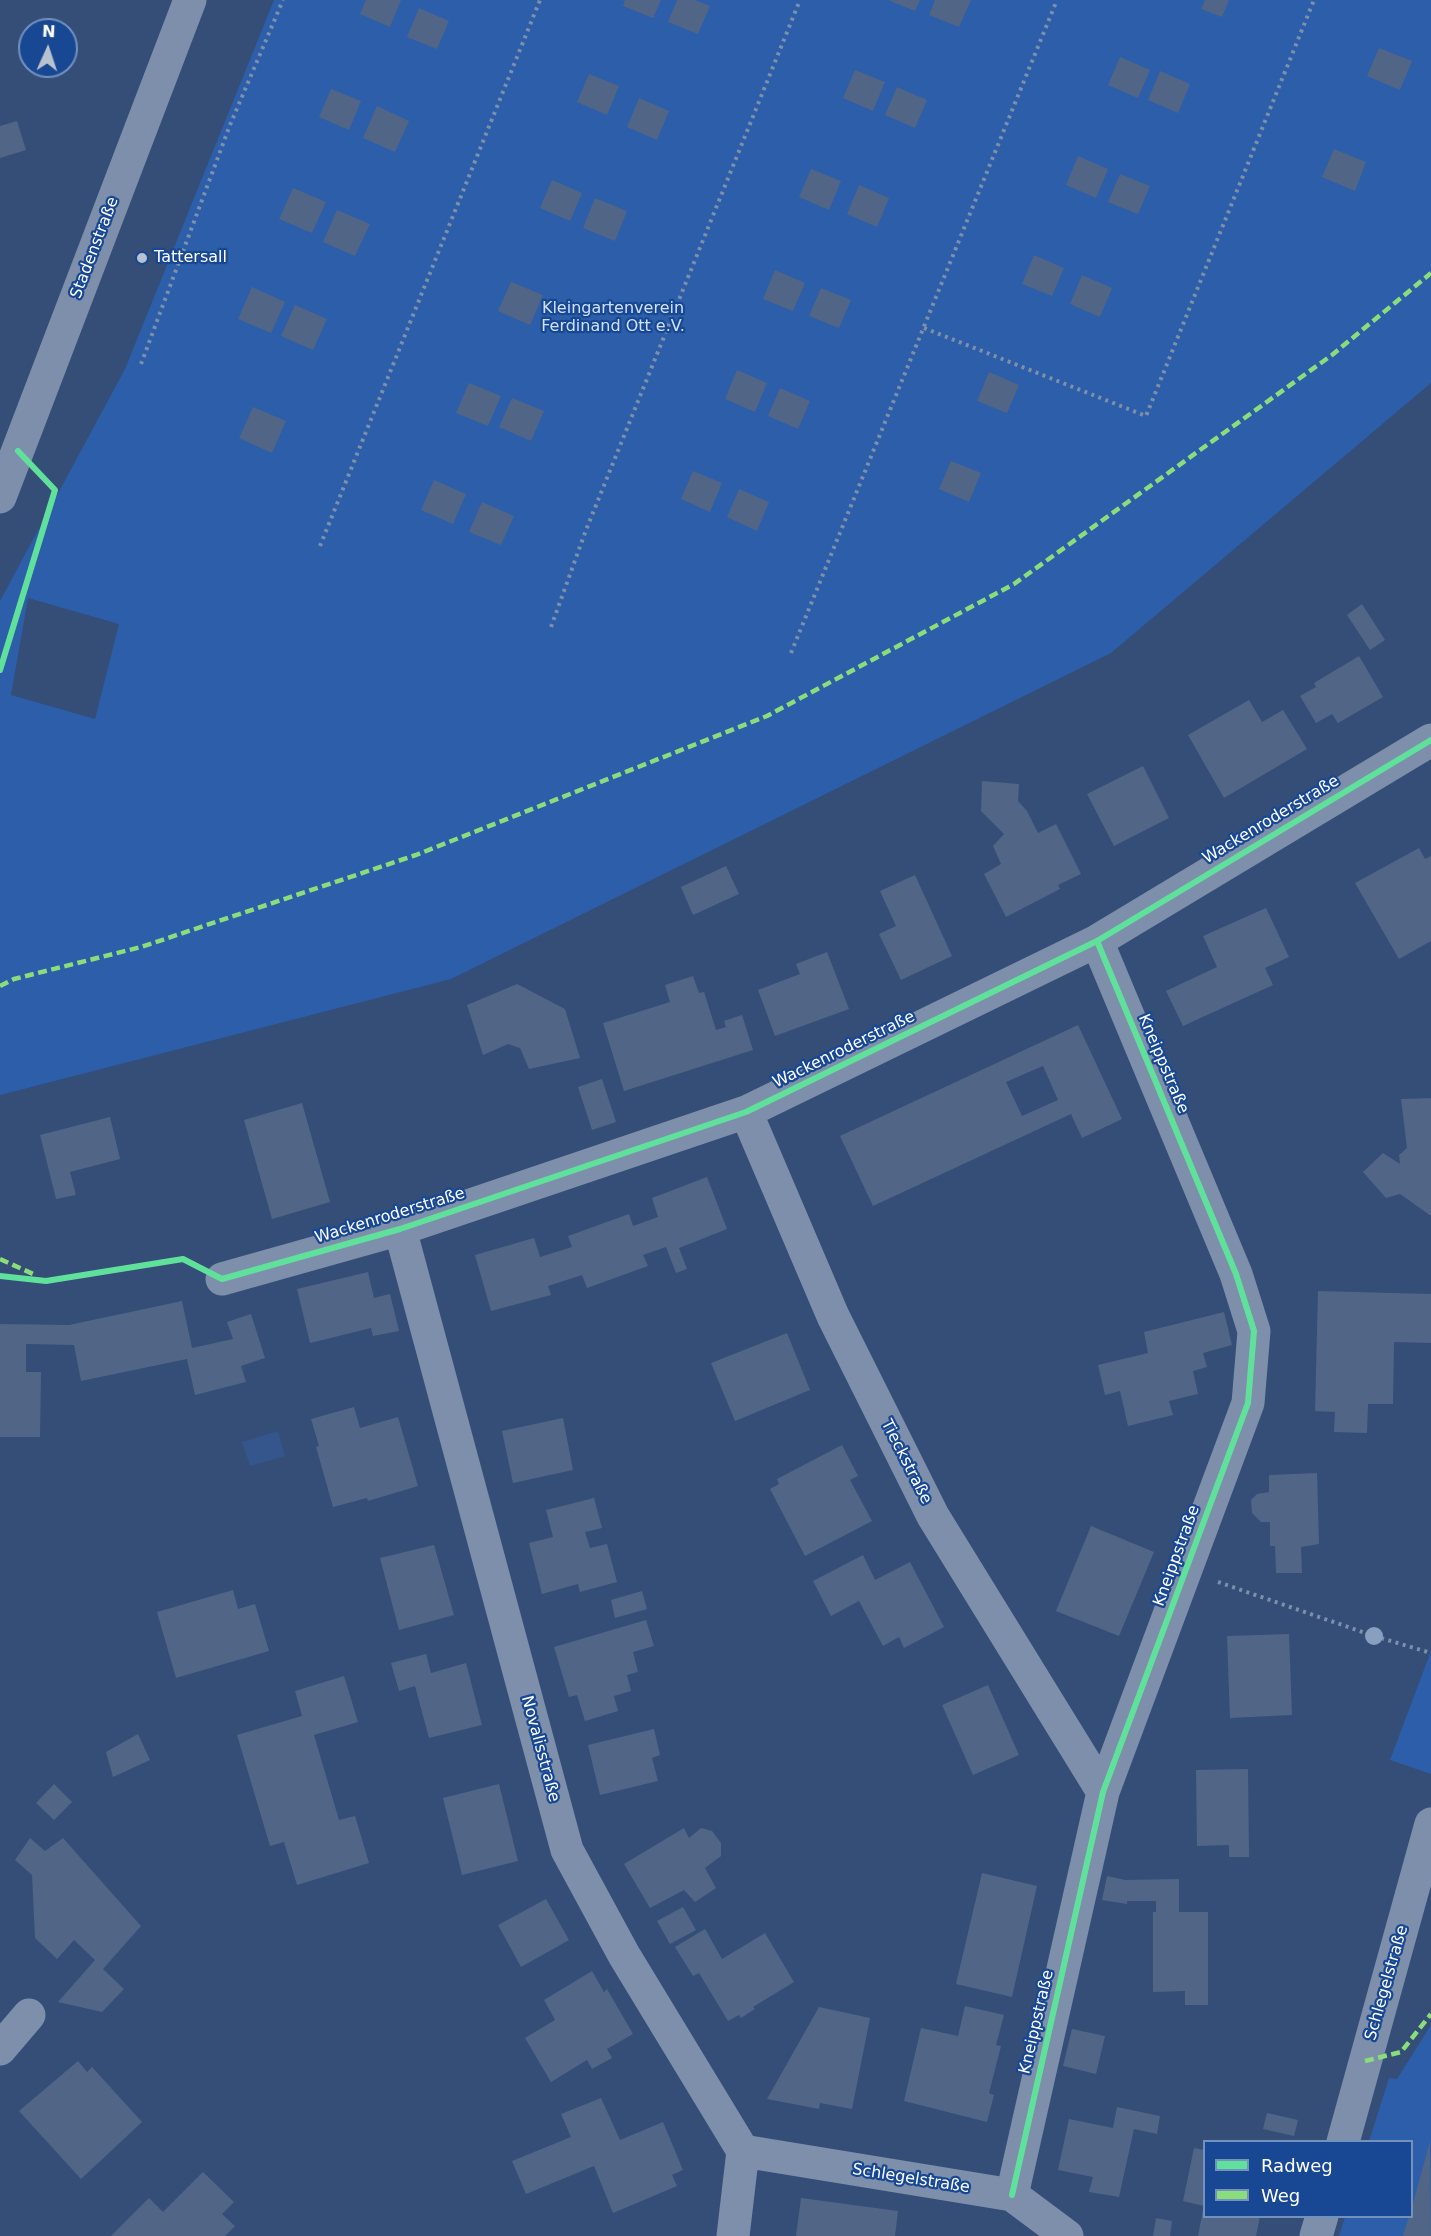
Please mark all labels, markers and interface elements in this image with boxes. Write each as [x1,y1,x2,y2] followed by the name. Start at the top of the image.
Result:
[18,18,78,78] north arrow
[42,22,56,41] text: N
[67,194,123,302] street label: Stadenstraße
[154,248,227,268] place label: Tattersall
[135,251,149,265] marker: Tattersall
[541,299,685,337] park label: Kleingartenverein Ferdinand Ott e.V.
[1199,772,1343,868] street label: Wackenroderstraße
[770,1007,918,1093] street label: Wackenroderstraße
[1133,1011,1193,1117] street label: Kneippstraße
[313,1184,467,1248] street label: Wackenroderstraße
[876,1416,936,1508] street label: Tieckstraße
[1150,1503,1204,1609] street label: Kneippstraße
[517,1694,563,1804] street label: Novalisstraße
[1361,1923,1413,2043] street label: Schlegelstraße
[1016,1968,1058,2076] street label: Kneippstraße
[1203,2140,1413,2218] legend
[1261,2155,1333,2176] text: Radweg
[851,2160,971,2198] street label: Schlegelstraße
[1261,2185,1300,2206] text: Weg

